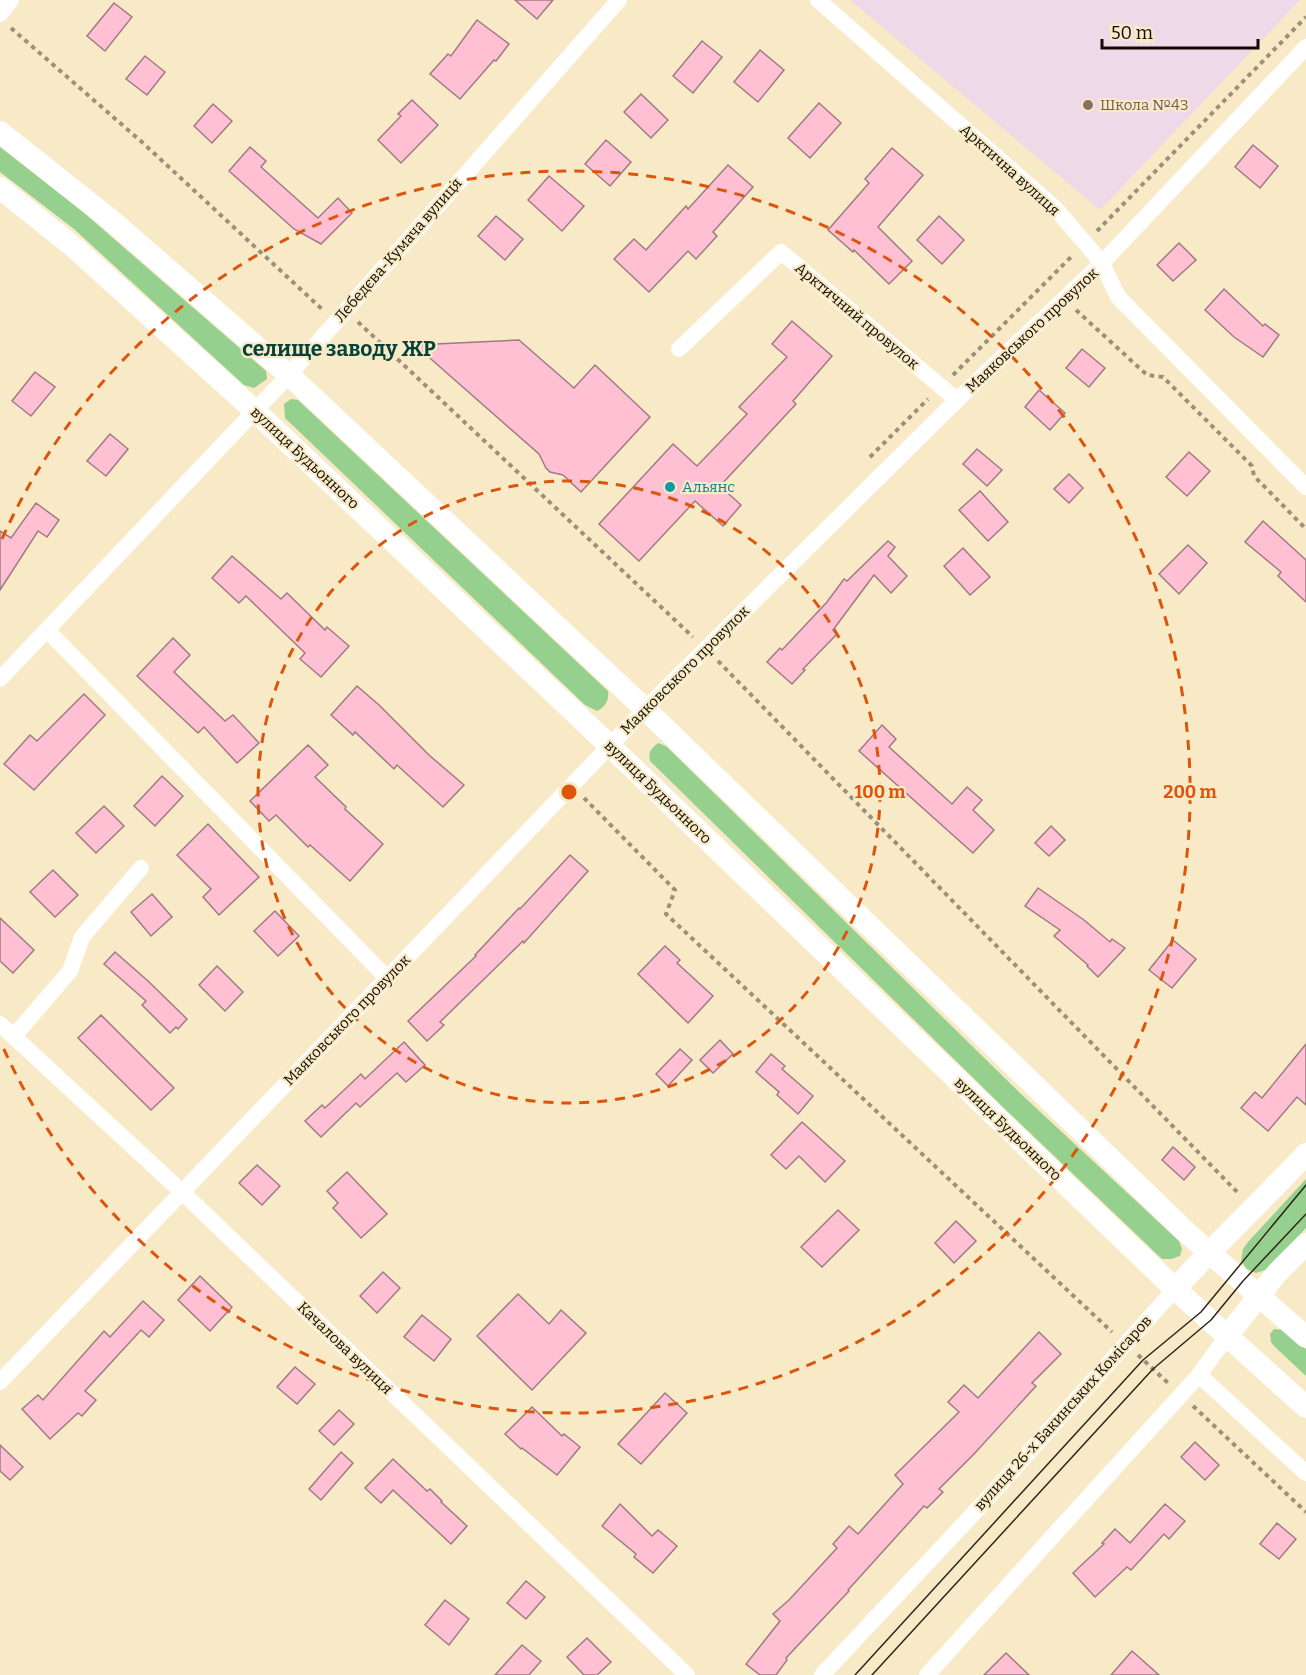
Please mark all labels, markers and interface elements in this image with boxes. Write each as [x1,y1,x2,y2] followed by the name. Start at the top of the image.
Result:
[1102,12,1258,50] scale bar
[1111,22,1153,44] text: 50 m
[1100,96,1188,114] place label: Школа №43
[1081,98,1095,112] marker: Школа №43
[956,120,1064,220] street label: Арктична вулиця
[331,174,465,326] street label: Лебедєва-Кумача вулиця
[791,259,923,373] street label: Арктичний провулок
[962,264,1102,396] street label: Маяковського провулок
[242,336,436,362] district label: селище заводу ЖР
[247,403,363,513] street label: вулиця Будьонного
[682,478,735,496] place label: Альянс
[663,480,677,494] marker: Альянс
[617,602,753,738] street label: Маяковського провулок
[601,736,715,848] street label: вулиця Будьонного
[854,781,906,803] text: 100 m
[1163,781,1217,803] text: 200 m
[559,782,579,802] centre of rings
[280,951,414,1089] street label: Маяковського провулок
[951,1073,1065,1185] street label: вулиця Будьонного
[294,1298,396,1398] street label: Качалова вулиця
[971,1312,1155,1514] street label: вулиця 26-х Бакинських Комісаров

